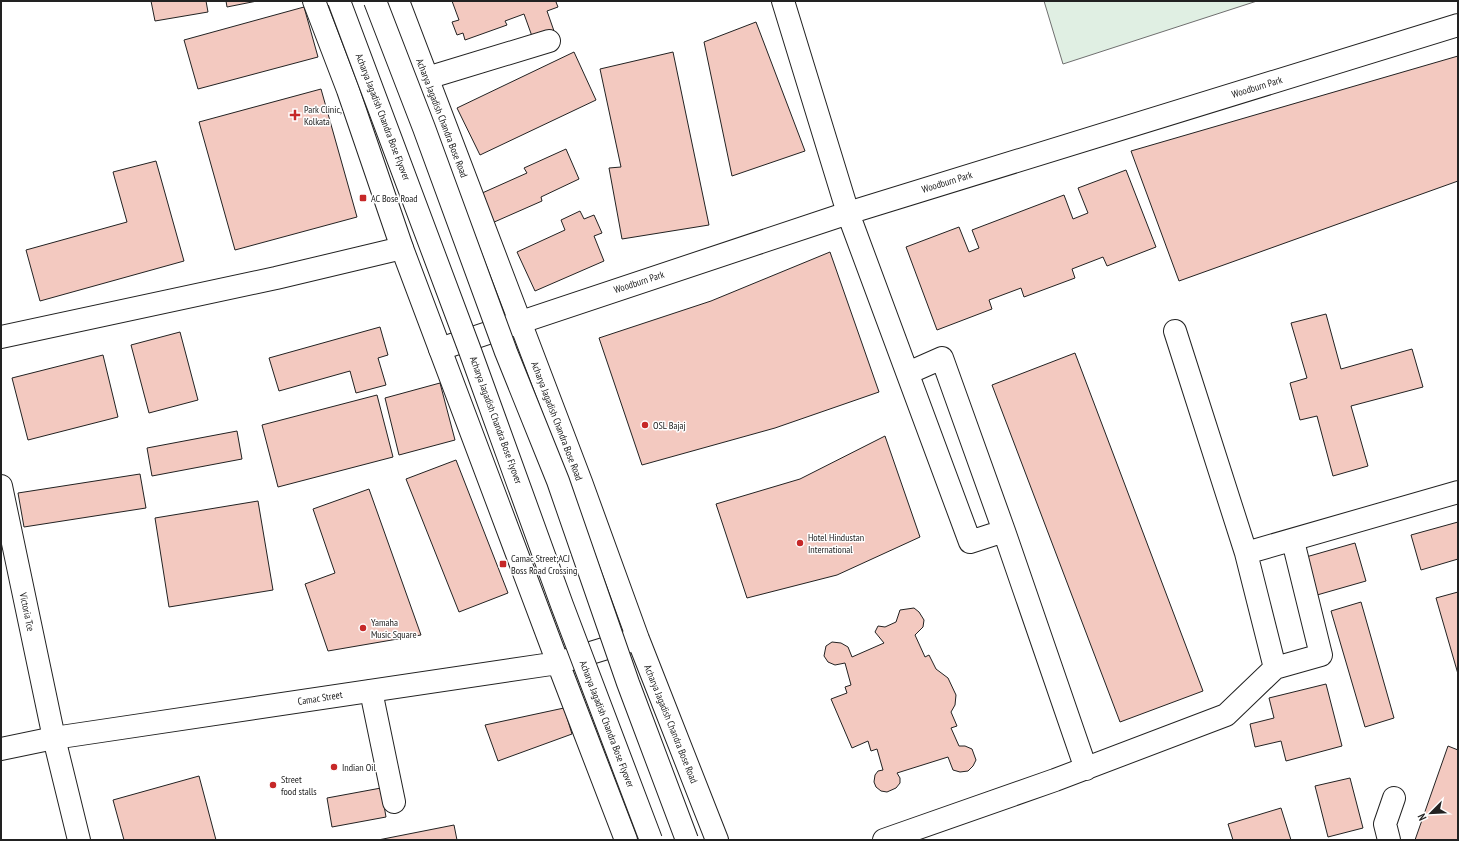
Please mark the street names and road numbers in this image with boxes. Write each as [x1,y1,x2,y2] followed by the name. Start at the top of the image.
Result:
[353,52,413,182] street label: Acharya Jagadish Chandra Bose Flyover
[413,57,471,179] street label: Acharya Jagadish Chandra Bose Road
[1230,73,1284,101] street label: Woodburn Park
[920,168,974,196] street label: Woodburn Park
[612,268,666,296] street label: Woodburn Park
[467,354,525,486] street label: Acharya Jagadish Chandra Bose Flyover
[528,360,586,482] street label: Acharya Jagadish Chandra Bose Road
[16,591,37,632] street label: Victoria Tce
[577,659,637,789] street label: Acharya Jagadish Chandra Bose Flyover
[641,663,701,785] street label: Acharya Jagadish Chandra Bose Road
[297,688,344,708] street label: Camac Street

